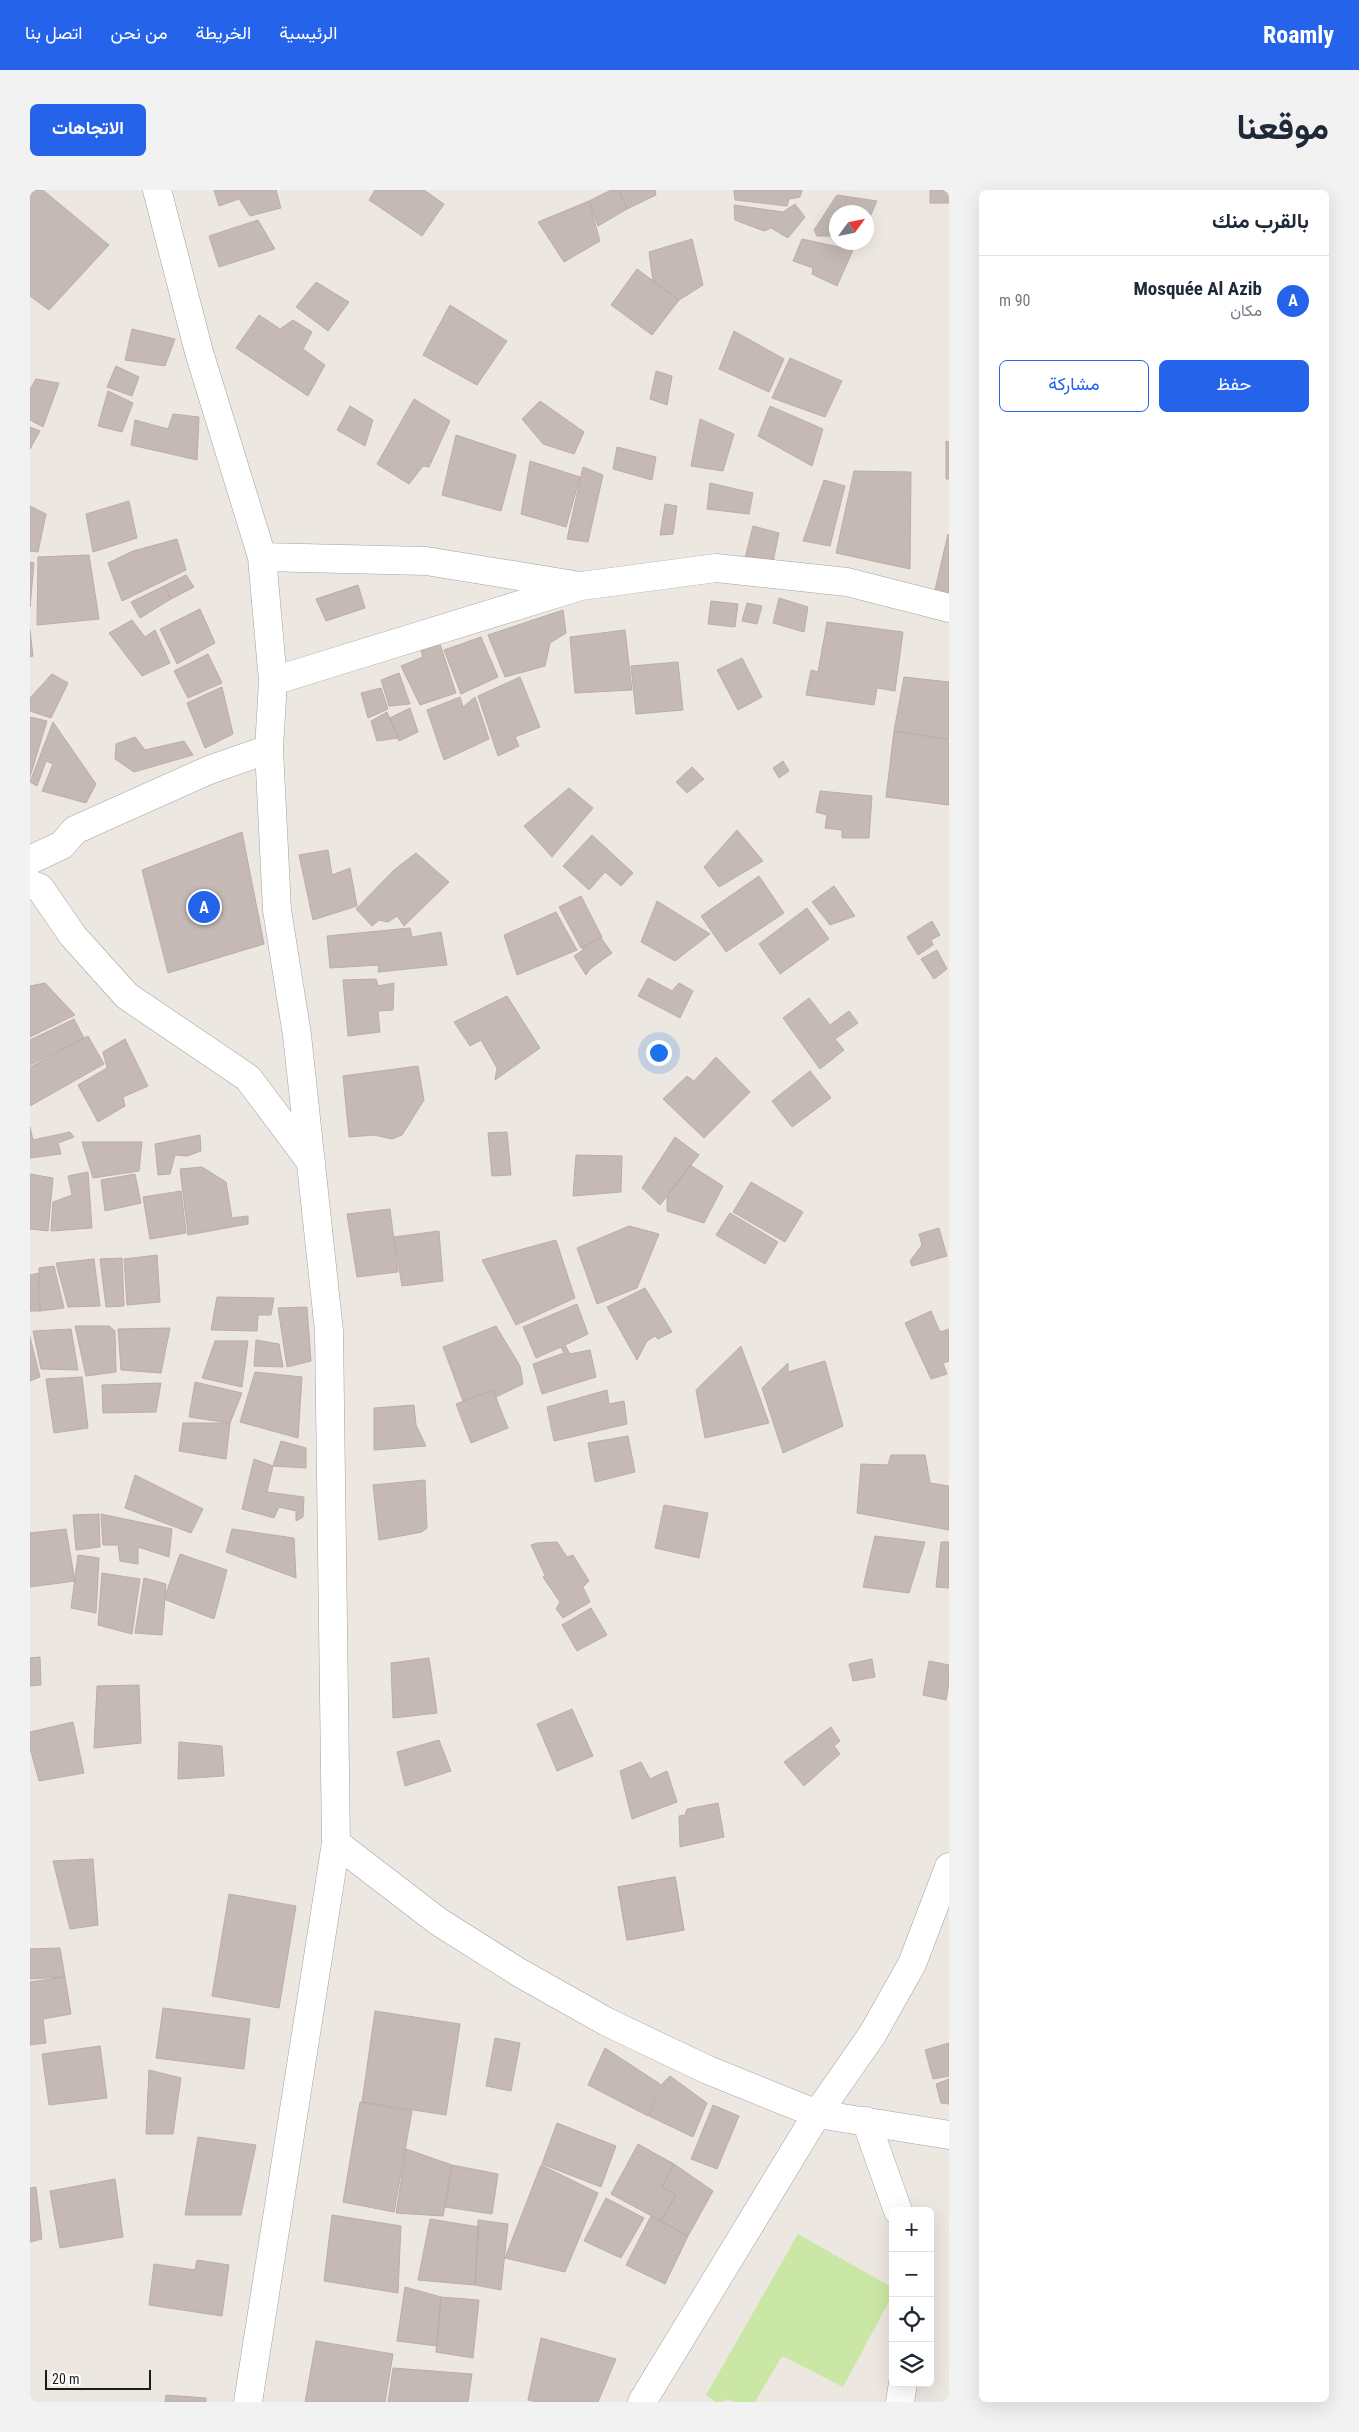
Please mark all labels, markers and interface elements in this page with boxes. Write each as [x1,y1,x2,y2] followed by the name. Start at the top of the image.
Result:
[1263,21,1334,49] text: Roamly
[25,22,82,43] text: اتصل بنا
[110,22,168,43] text: من نحن
[196,22,251,43] text: الخريطة
[279,22,337,43] text: الرئيسية
[30,104,146,156] button: الاتجاهات
[1236,107,1329,148] text: موقعنا
[829,205,874,250] north arrow
[1212,209,1309,233] text: بالقرب منك
[1133,277,1262,300] text: Mosquée Al Azib
[999,291,1031,310] text: 90 m
[1288,291,1298,310] text: A
[1230,301,1262,320] text: مكان
[999,360,1149,412] button: مشاركة
[1159,360,1309,412] button: حفظ
[188,888,220,926] pin: A
[646,1040,672,1066] your location
[889,2207,934,2387] map controls
[889,2207,934,2252] button: +
[889,2252,934,2297] button: −
[889,2297,934,2342] button: locate
[889,2342,934,2387] button: layers
[45,2367,151,2390] scale bar
[52,2371,80,2387] text: 20 m

